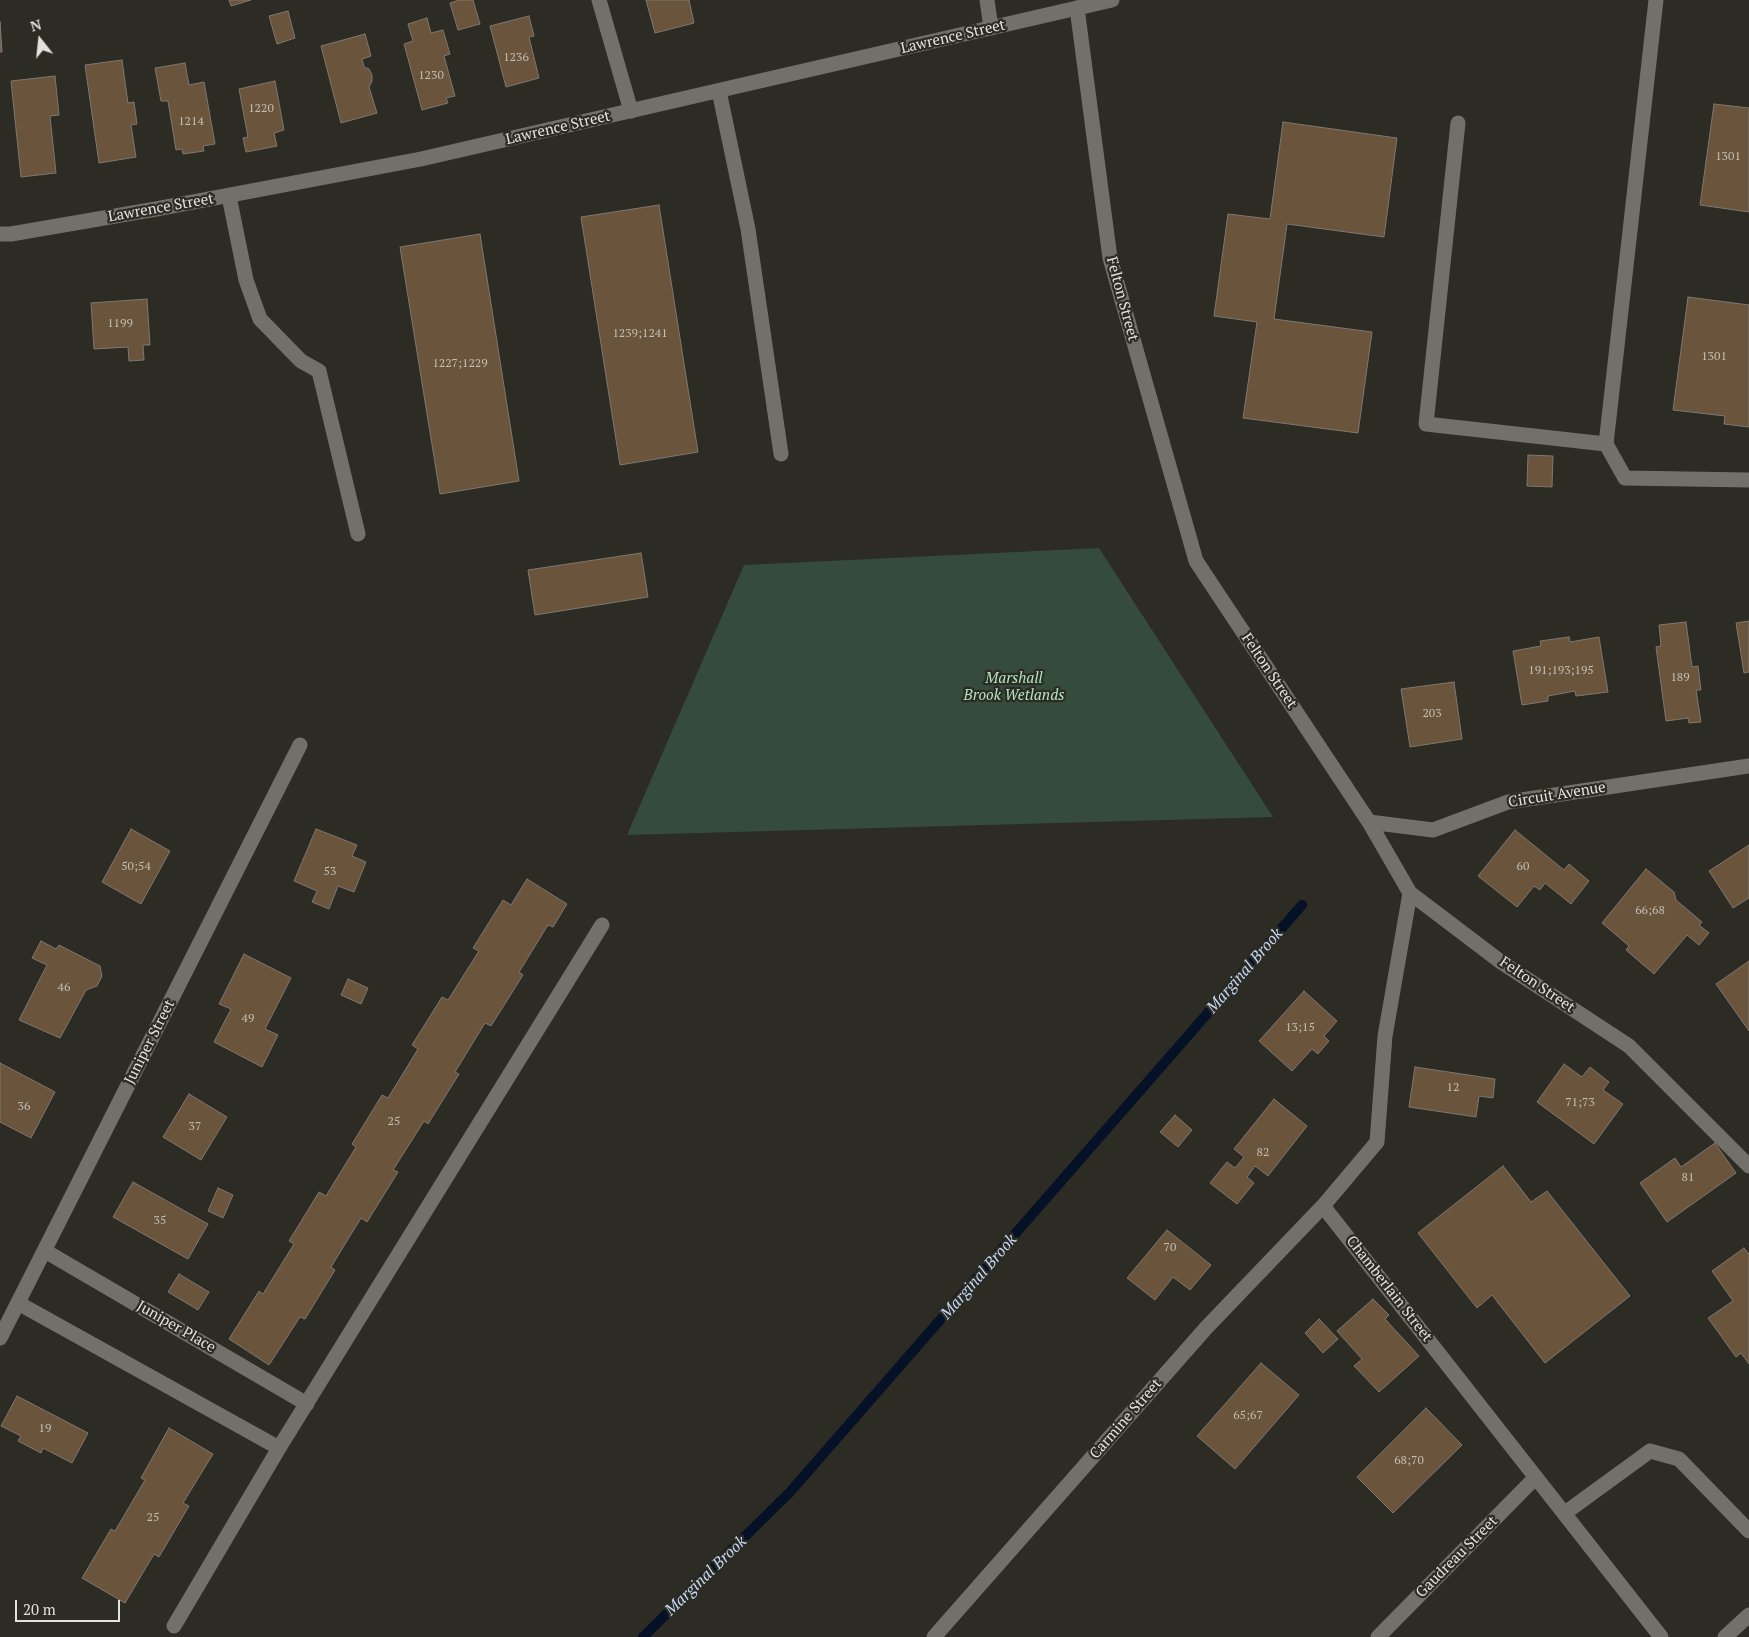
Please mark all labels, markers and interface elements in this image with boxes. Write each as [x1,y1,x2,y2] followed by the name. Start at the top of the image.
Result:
[15,15,65,65] north arrow
[28,15,43,36] text: N
[899,16,1007,58] street label: Lawrence Street
[503,51,529,65] house number: 1236
[418,69,444,83] house number: 1230
[248,102,274,116] house number: 1220
[504,107,612,149] street label: Lawrence Street
[178,115,204,129] house number: 1214
[1715,150,1741,164] house number: 1301
[107,190,215,226] street label: Lawrence Street
[1102,255,1142,343] street label: Felton Street
[107,317,133,331] house number: 1199
[612,327,668,341] house number: 1239;1241
[1701,350,1727,364] house number: 1301
[432,357,488,371] house number: 1227;1229
[1237,630,1301,712] street label: Felton Street
[1528,664,1594,678] house number: 191;193;195
[964,670,1064,705] park label: Marshall Brook Wetlands
[1670,671,1690,685] house number: 189
[1422,707,1442,721] house number: 203
[1507,778,1607,812] street label: Circuit Avenue
[121,860,151,874] house number: 50;54
[1517,860,1529,874] house number: 60
[324,865,336,879] house number: 53
[1635,904,1665,918] house number: 66;68
[1203,925,1287,1017] water label: Marginal Brook
[1496,953,1578,1017] street label: Felton Street
[58,981,70,995] house number: 46
[121,997,179,1087] street label: Juniper Street
[242,1012,254,1026] house number: 49
[1285,1021,1315,1035] house number: 13;15
[1447,1081,1459,1095] house number: 12
[1565,1096,1595,1110] house number: 71;73
[18,1100,30,1114] house number: 36
[388,1115,400,1129] house number: 25
[189,1120,201,1134] house number: 37
[1257,1146,1269,1160] house number: 82
[1682,1171,1694,1185] house number: 81
[154,1214,166,1228] house number: 35
[937,1231,1021,1323] water label: Marginal Brook
[1342,1232,1436,1346] street label: Chamberlain Street
[1164,1241,1176,1255] house number: 70
[133,1297,219,1357] street label: Juniper Place
[1086,1375,1166,1463] street label: Carmine Street
[1233,1409,1263,1423] house number: 65;67
[39,1422,51,1436] house number: 19
[1394,1454,1424,1468] house number: 68;70
[147,1511,159,1525] house number: 25
[1412,1512,1502,1602] street label: Gaudreau Street
[661,1532,751,1620] water label: Marginal Brook
[18,1590,122,1622] scale bar
[23,1599,56,1619] text: 20 m

